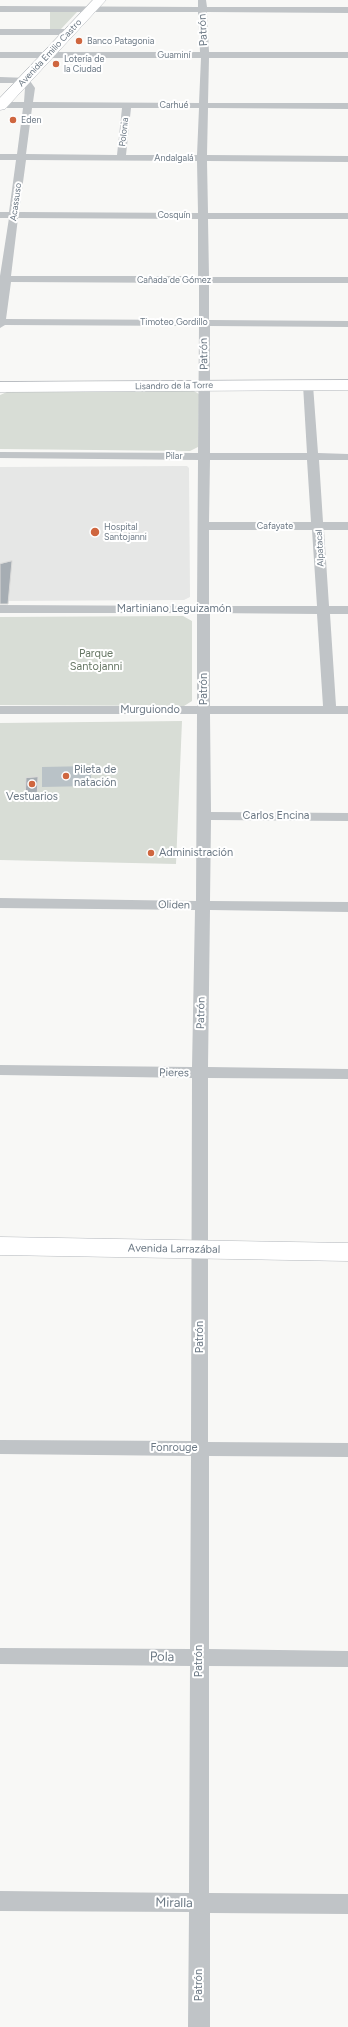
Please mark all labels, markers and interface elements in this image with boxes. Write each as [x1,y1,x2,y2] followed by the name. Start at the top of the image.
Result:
[196,14,210,46] street label: Patrón
[16,17,84,89] street label: Avenida Emilio Castro
[74,36,84,46] marker: Banco Patagonia
[87,36,154,46] place label: Banco Patagonia
[157,50,191,60] street label: Guaminí
[64,54,104,75] place label: Lotería de la Ciudad
[51,59,61,69] marker: Lotería de la Ciudad
[159,100,189,110] street label: Carhué
[8,115,18,125] marker: Eden
[21,115,42,125] place label: Eden
[117,117,131,147] street label: Polonia
[154,153,194,163] street label: Andalgalá
[8,182,24,222] street label: Acassuso
[157,210,191,220] street label: Cosquín
[137,275,211,285] street label: Cañada de Gómez
[140,317,208,327] street label: Timoteo Gordillo
[197,338,211,370] street label: Patrón
[135,380,213,392] street label: Lisandro de la Torre
[166,451,182,461] street label: Pilar
[257,521,293,531] street label: Cafayate
[104,522,147,543] place label: Hospital Santojanni
[89,526,101,538] marker: Hospital Santojanni
[314,529,326,567] street label: Alpatacal
[117,602,231,616] street label: Martiniano Leguizamón
[70,647,122,673] park label: Parque Santojanni
[197,673,211,705] street label: Patrón
[120,703,180,717] street label: Murguiondo
[74,763,117,789] place label: Pileta de natación
[61,771,71,781] marker: Pileta de natación
[27,779,37,789] marker: Vestuarios
[6,790,58,804] place label: Vestuarios
[243,809,309,823] street label: Carlos Encina
[159,846,233,860] place label: Administración
[146,848,156,858] marker: Administración
[158,898,190,912] street label: Oliden
[194,997,208,1029] street label: Patrón
[159,1066,189,1080] street label: Pieres
[128,1242,220,1256] street label: Avenida Larrazábal
[193,1321,207,1353] street label: Patrón
[150,1441,198,1455] street label: Fonrouge
[192,1645,206,1677] street label: Patrón
[150,1649,174,1665] street label: Pola
[155,1895,193,1911] street label: Miralla
[192,1969,206,2001] street label: Patrón

